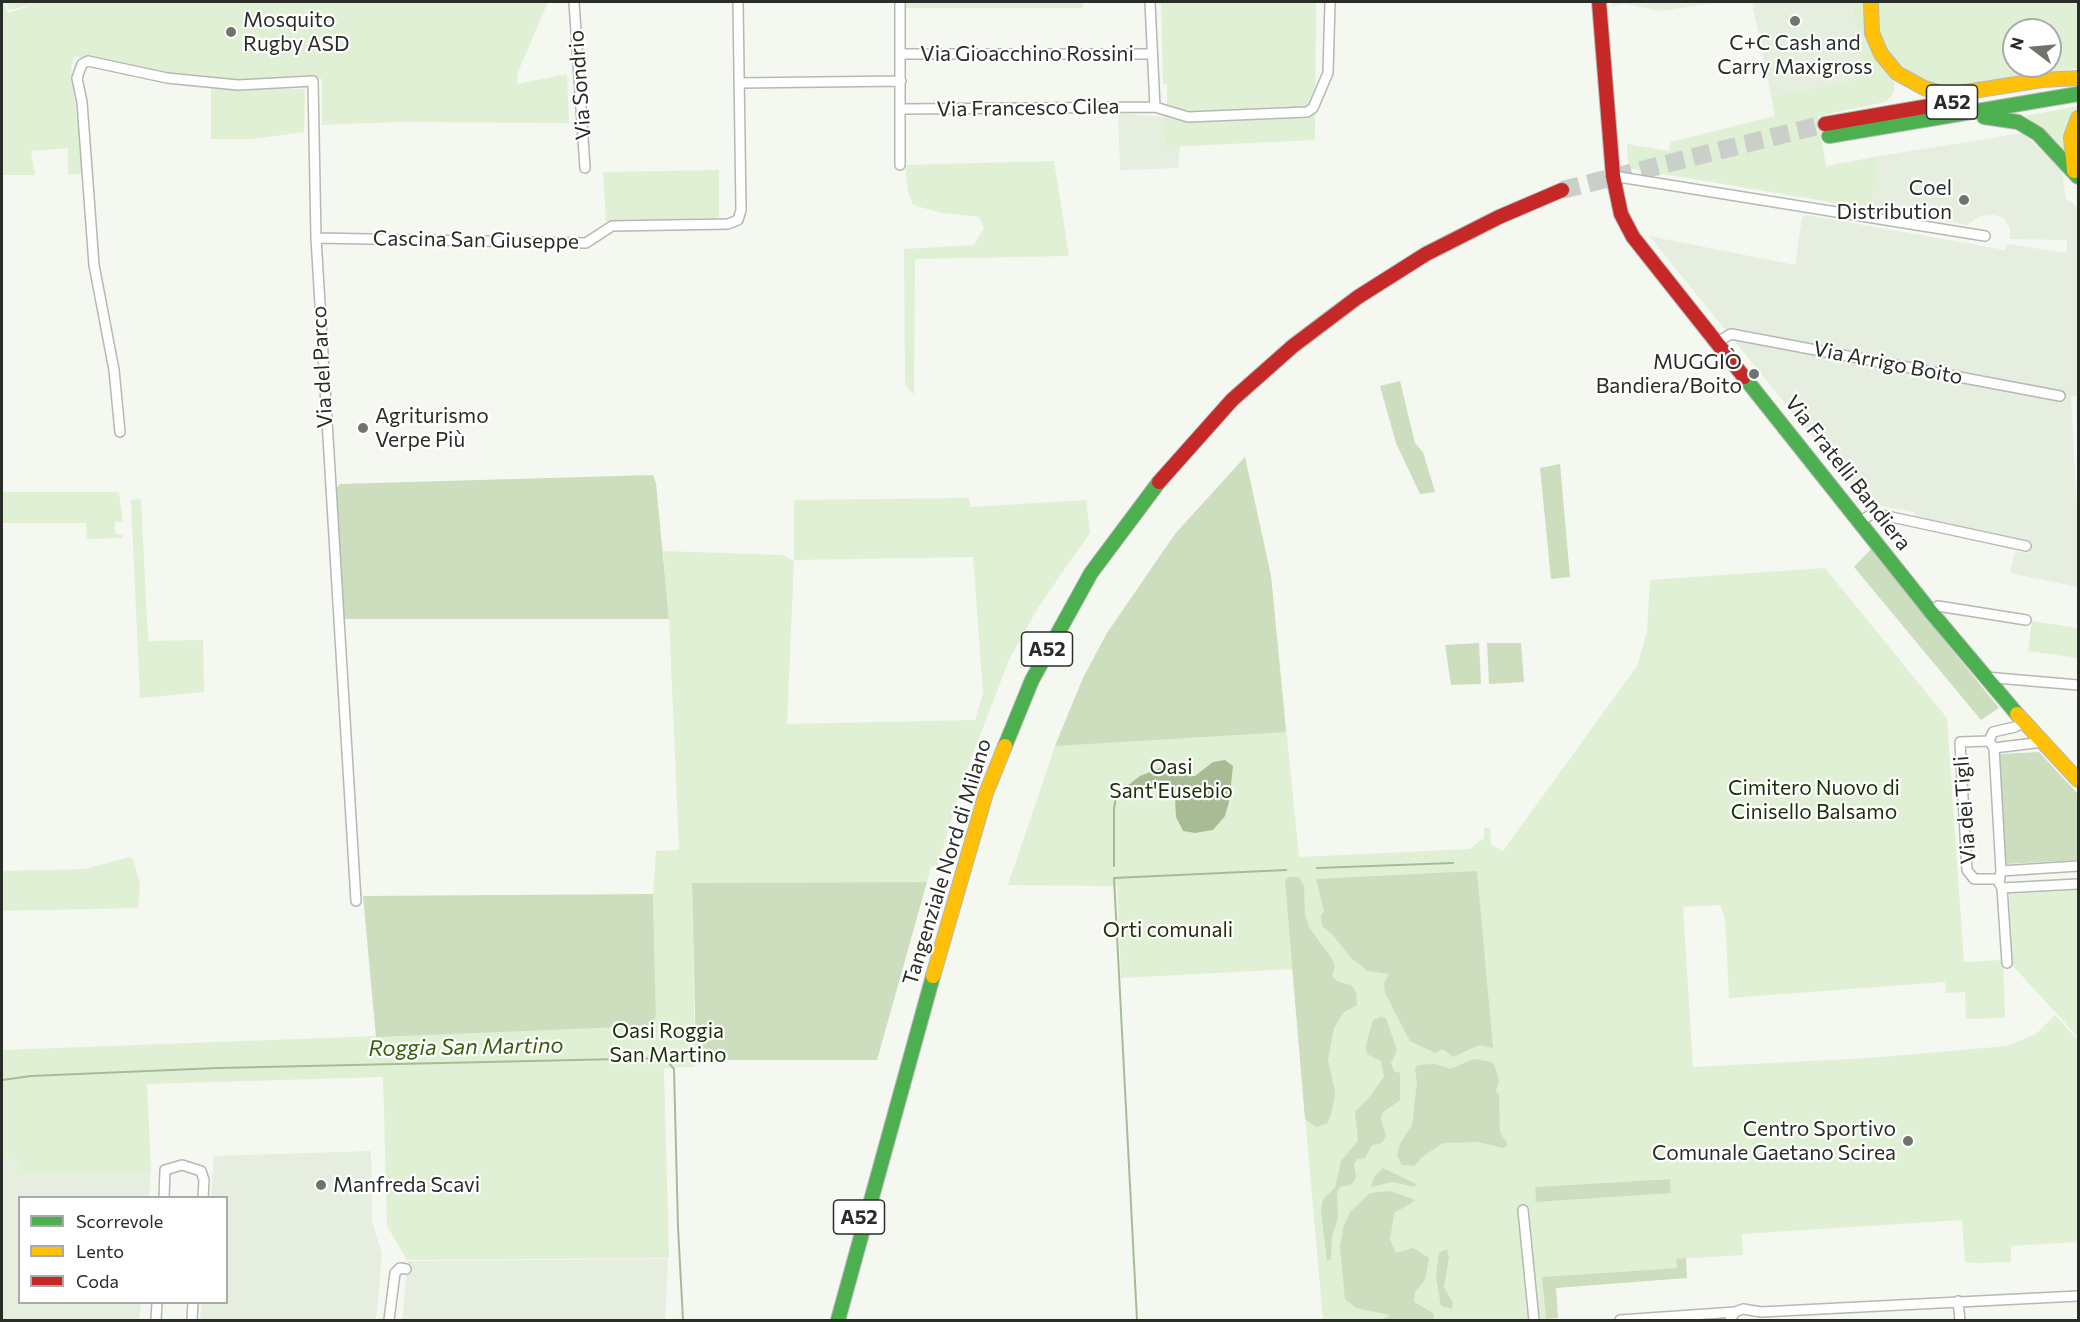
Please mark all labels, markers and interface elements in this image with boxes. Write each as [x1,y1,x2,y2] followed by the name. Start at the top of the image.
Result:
[243,7,349,57] place label: Mosquito Rugby ASD
[1788,14,1802,28] marker: C+C Cash and Carry Maxigross
[2002,18,2062,78] north arrow
[224,25,238,39] marker: Mosquito Rugby ASD
[564,29,596,141] street label: Via Sondrio
[1717,30,1873,80] place label: C+C Cash and Carry Maxigross
[2005,35,2027,52] text: N
[920,41,1134,67] street label: Via Gioacchino Rossini
[1926,85,1978,119] road number: A52
[936,94,1120,122] street label: Via Francesco Cilea
[1837,175,1952,225] place label: Coel Distribution
[1957,193,1971,207] marker: Coel Distribution
[373,226,579,254] street label: Cascina San Giuseppe
[306,305,338,429] street label: Via del Parco
[1811,336,1965,390] street label: Via Arrigo Boito
[1596,349,1742,399] place label: MUGGIÒ Bandiera/Boito
[1747,367,1761,381] marker: MUGGIÒ Bandiera/Boito
[1780,391,1916,555] street label: Via Fratelli Bandiera
[375,403,489,453] place label: Agriturismo Verpe Più
[356,421,370,435] marker: Agriturismo Verpe Più
[1022,632,1072,666] road number: A52
[897,736,997,988] street label: Tangenziale Nord di Milano
[1109,754,1233,804] park label: Oasi Sant'Eusebio
[1949,755,1981,865] street label: Via dei Tigli
[1728,775,1900,825] park label: Cimitero Nuovo di Cinisello Balsamo
[1103,917,1233,943] park label: Orti comunali
[609,1018,727,1068] park label: Oasi Roggia San Martino
[368,1032,564,1062] water label: Roggia San Martino
[1652,1116,1896,1166] place label: Centro Sportivo Comunale Gaetano Scirea
[1901,1134,1915,1148] marker: Centro Sportivo Comunale Gaetano Scirea
[333,1172,480,1198] place label: Manfreda Scavi
[314,1178,328,1192] marker: Manfreda Scavi
[18,1196,228,1304] legend
[834,1200,884,1234] road number: A52
[76,1210,163,1232] text: Scorrevole
[76,1240,124,1262] text: Lento
[76,1270,119,1292] text: Coda

